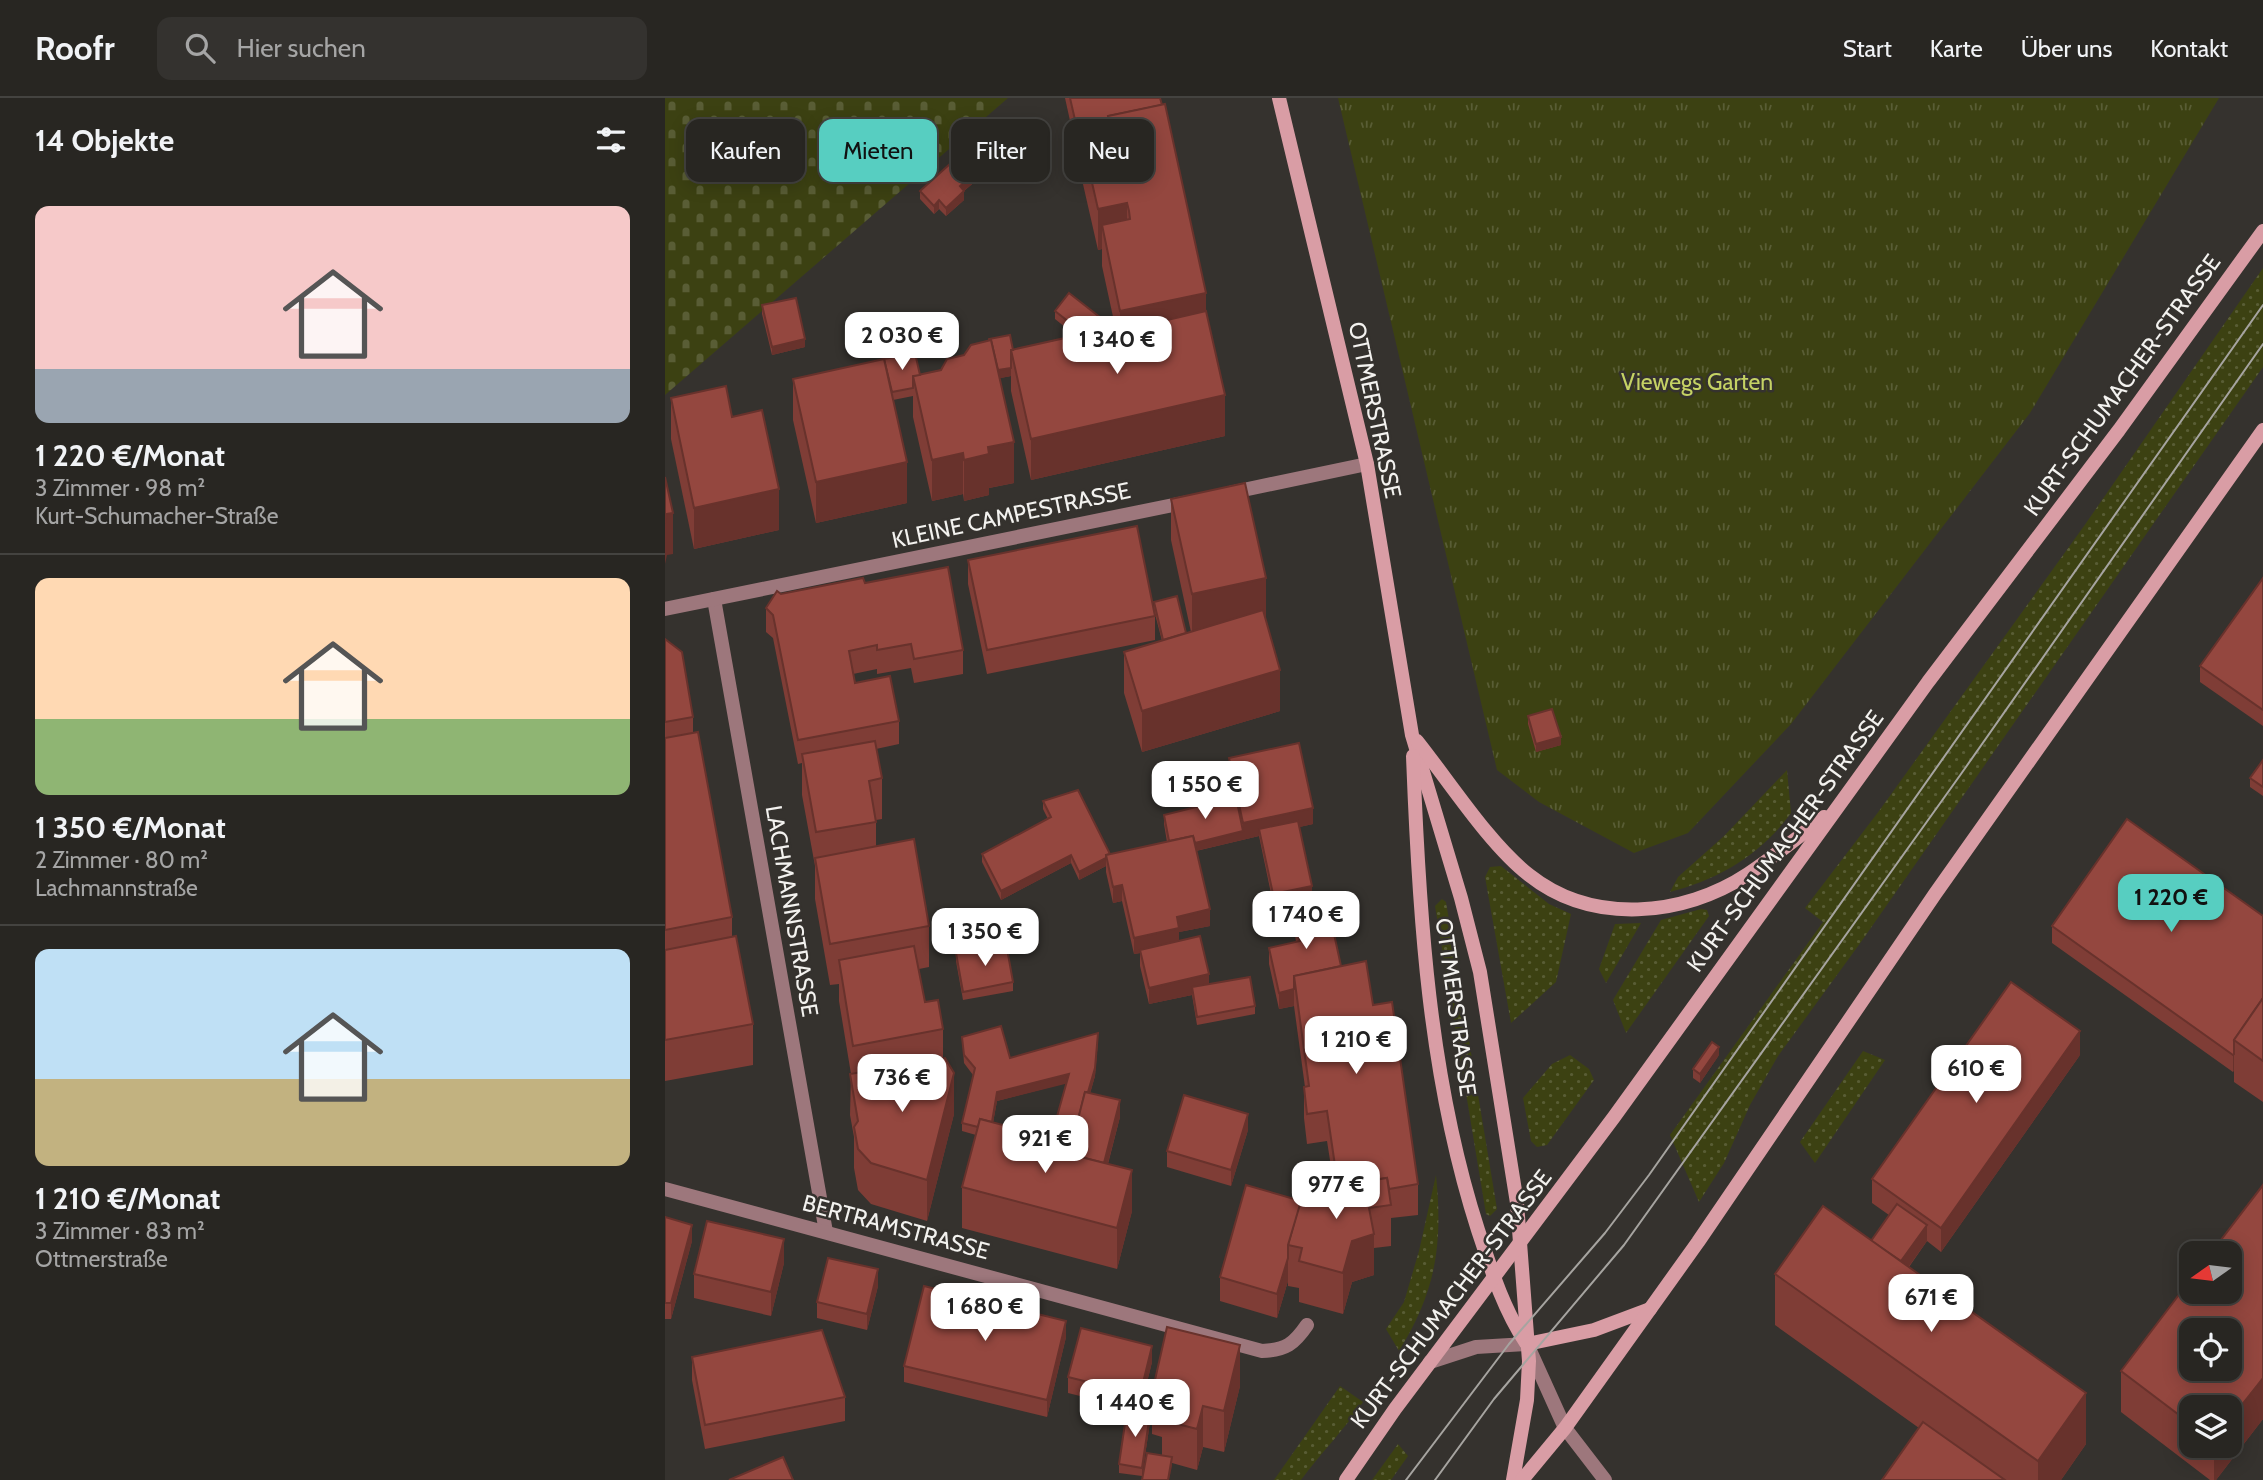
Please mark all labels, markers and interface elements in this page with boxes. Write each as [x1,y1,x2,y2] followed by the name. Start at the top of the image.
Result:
[157,17,647,80] search box
[35,28,115,68] text: Roofr
[181,29,219,67] icon: search
[237,32,366,64] text: Hier suchen
[1843,34,1892,63] text: Start
[1930,34,1983,63] text: Karte
[2021,34,2112,63] text: Über uns
[2150,34,2228,63] text: Kontakt
[686,119,805,182] chip: Kaufen
[819,119,937,182] chip: Mieten
[951,119,1050,182] chip: Filter
[1064,119,1154,182] chip: Neu
[592,121,630,159] icon: filters
[35,122,174,159] text: 14 Objekte
[2018,249,2226,521] street label: KURT-SCHUMACHER-STRASSE
[270,251,396,377] icon: home
[837,313,967,372] pin: 2 030 €
[1052,316,1182,376] pin: 1 340 €
[1343,319,1407,501] street label: OTTMERSTRASSE
[861,321,943,349] text: 2 030 €
[1079,325,1155,353] text: 1 340 €
[1621,368,1773,396] park label: Viewegs Garten
[35,437,225,474] text: 1 220 €/Monat
[35,474,205,502] text: 3 Zimmer · 98 m²
[889,476,1133,554] street label: KLEINE CAMPESTRASSE
[35,502,278,530] text: Kurt-Schumacher-Straße
[270,623,396,749] icon: home
[1681,705,1889,977] street label: KURT-SCHUMACHER-STRASSE
[1140,762,1270,821] pin: 1 550 €
[1168,770,1242,798] text: 1 550 €
[760,803,824,1019] street label: LACHMANNSTRASSE
[35,809,226,846] text: 1 350 €/Monat
[35,846,208,874] text: 2 Zimmer · 80 m²
[35,874,198,902] text: Lachmannstraße
[2106,874,2236,934] pin: 1 220 €
[2134,883,2208,911] text: 1 220 €
[1241,892,1371,951] pin: 1 740 €
[1268,900,1344,928] text: 1 740 €
[920,908,1050,968] pin: 1 350 €
[1430,916,1482,1098] street label: OTTMERSTRASSE
[948,917,1022,945] text: 1 350 €
[270,994,396,1120] icon: home
[1291,1016,1421,1076] pin: 1 210 €
[1321,1025,1391,1053] text: 1 210 €
[1927,1046,2025,1105] pin: 610 €
[853,1054,951,1114] pin: 736 €
[1947,1054,2005,1082] text: 610 €
[874,1063,930,1091] text: 736 €
[996,1116,1094,1175] pin: 921 €
[1018,1124,1072,1152] text: 921 €
[1287,1162,1385,1221] pin: 977 €
[1345,1164,1557,1434] street label: KURT-SCHUMACHER-STRASSE
[1308,1170,1364,1198] text: 977 €
[35,1180,220,1217] text: 1 210 €/Monat
[799,1189,993,1265] street label: BERTRAMSTRASSE
[35,1217,205,1245] text: 3 Zimmer · 83 m²
[2179,1241,2242,1304] north arrow
[2179,1241,2242,1458] map controls
[35,1245,168,1273] text: Ottmerstraße
[1882,1274,1980,1334] pin: 671 €
[1904,1283,1958,1311] text: 671 €
[920,1284,1050,1343] pin: 1 680 €
[947,1292,1023,1320] text: 1 680 €
[2179,1318,2242,1381] button: locate
[1070,1380,1200,1439] pin: 1 440 €
[1096,1388,1174,1416] text: 1 440 €
[2179,1395,2242,1458] button: layers

